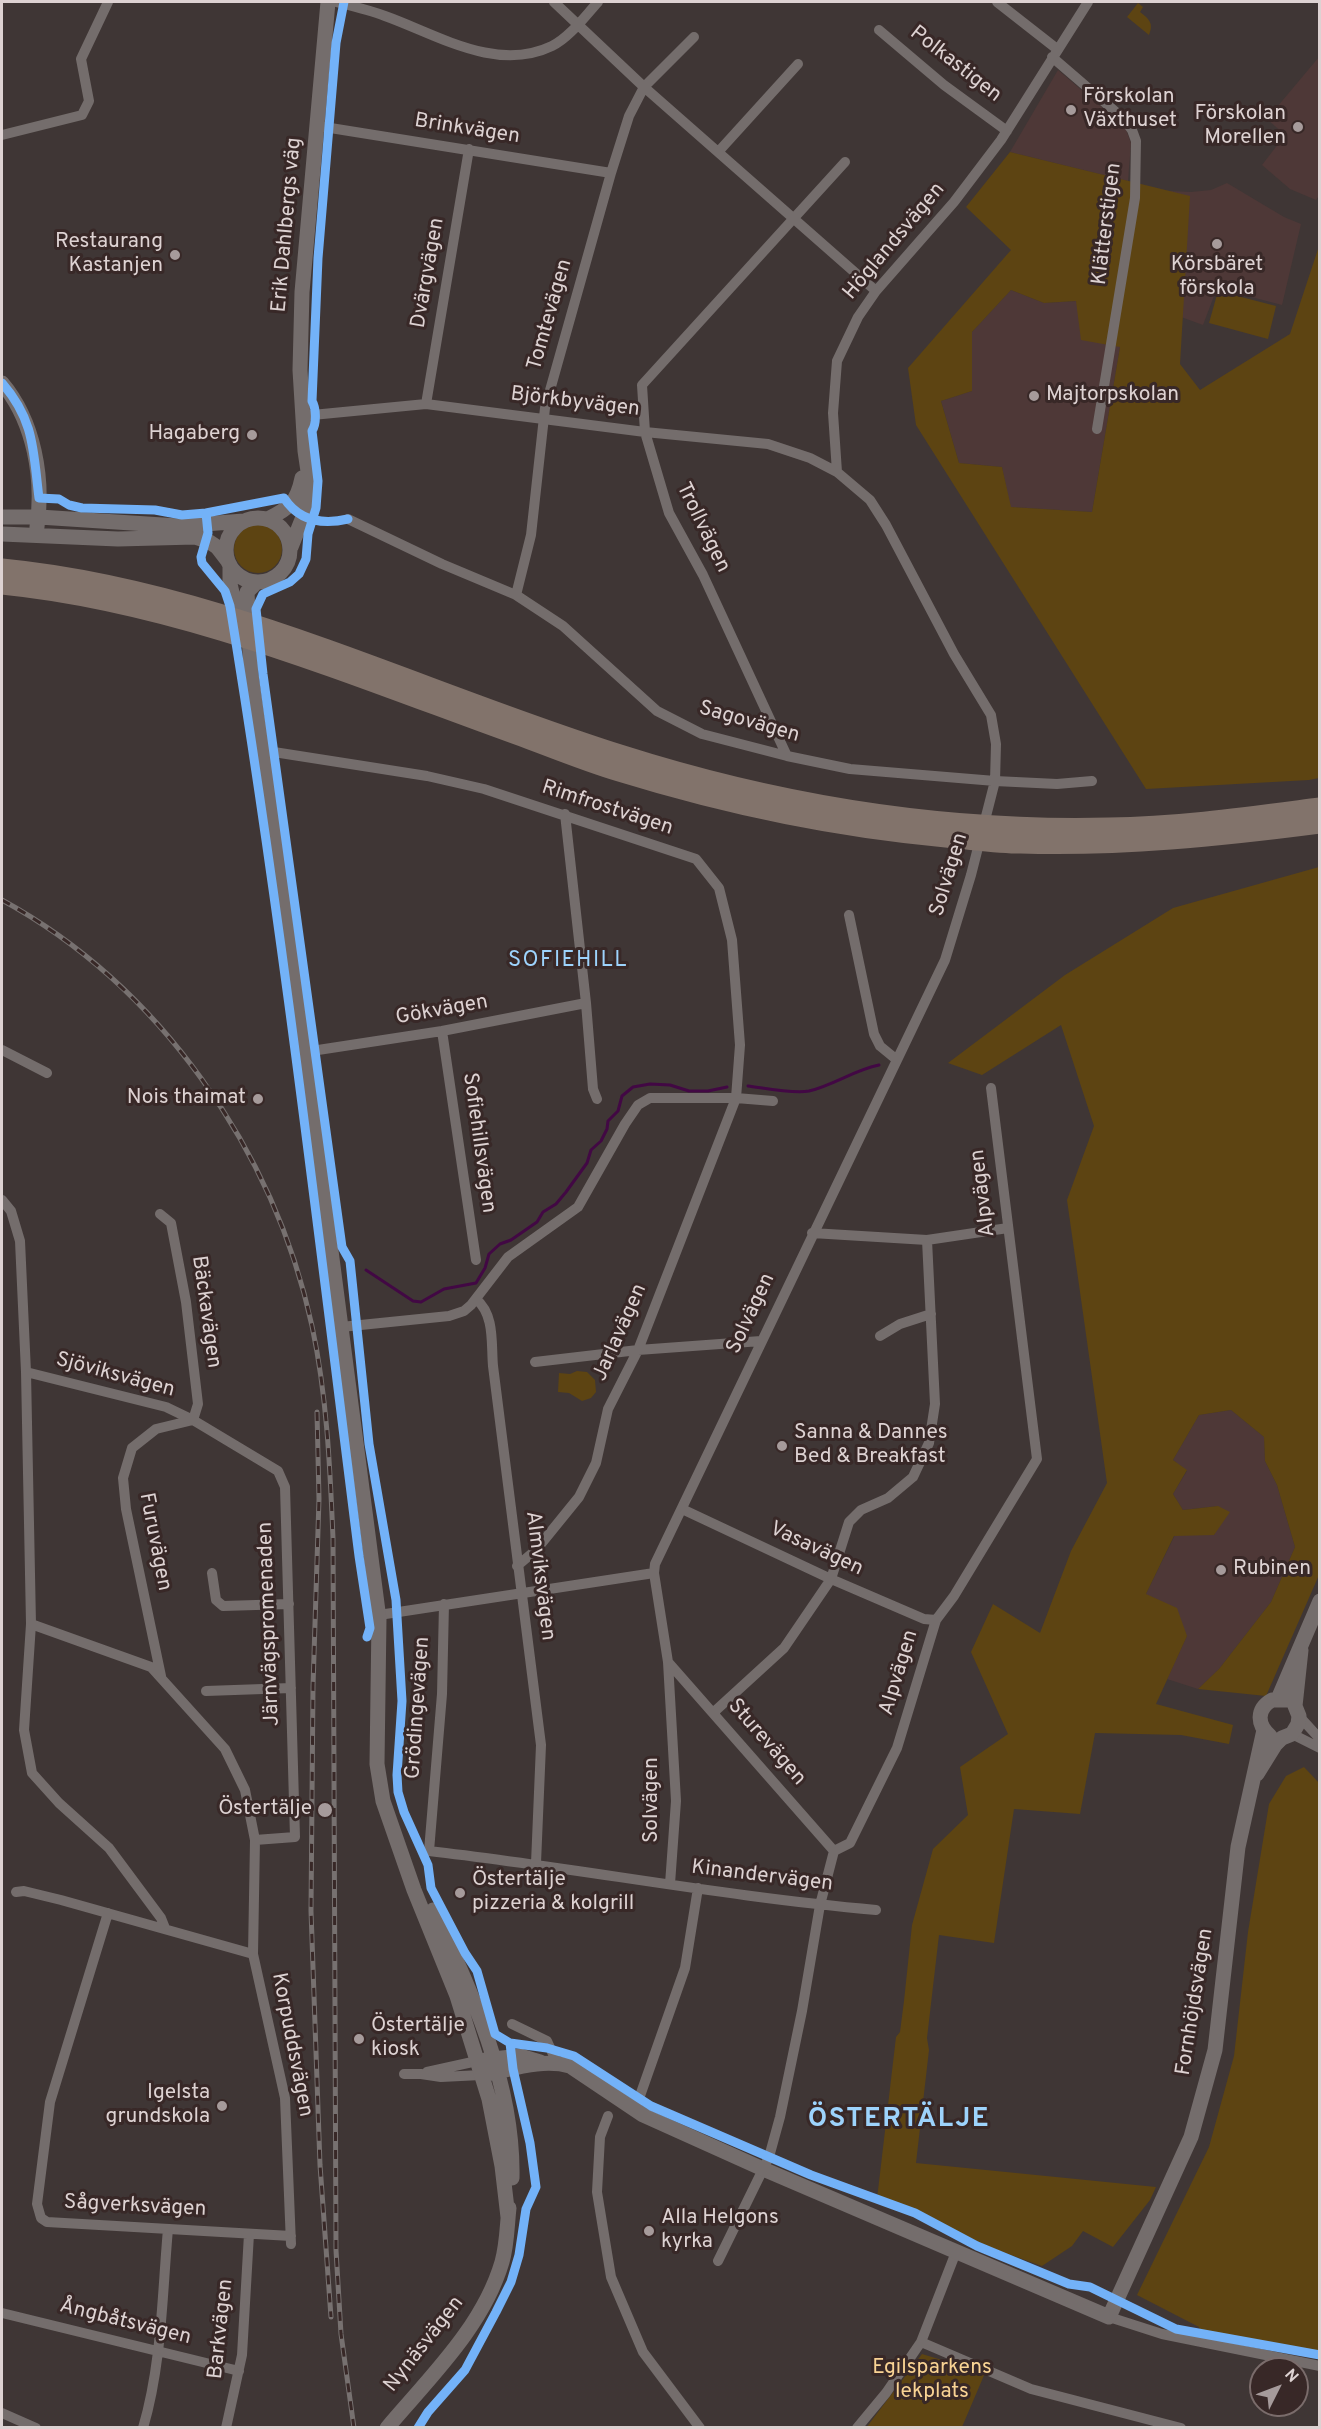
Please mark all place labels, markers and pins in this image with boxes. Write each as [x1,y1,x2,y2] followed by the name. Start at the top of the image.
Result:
[1083,85,1177,135] place label: Förskolan Växthuset
[1194,102,1286,152] place label: Förskolan Morellen
[1064,103,1078,117] marker: Förskolan Växthuset
[1291,120,1305,134] marker: Förskolan Morellen
[55,230,163,280] place label: Restaurang Kastanjen
[1210,237,1224,251] marker: Körsbäret förskola
[168,248,182,262] marker: Restaurang Kastanjen
[1171,253,1263,303] place label: Körsbäret förskola
[1046,383,1179,409] place label: Majtorpskolan
[1027,389,1041,403] marker: Majtorpskolan
[148,422,240,448] place label: Hagaberg
[245,428,259,442] marker: Hagaberg
[127,1086,246,1112] place label: Nois thaimat
[251,1092,265,1106] marker: Nois thaimat
[794,1421,947,1471] place label: Sanna & Dannes Bed & Breakfast
[775,1439,789,1453] marker: Sanna & Dannes Bed & Breakfast
[1233,1557,1311,1583] place label: Rubinen
[1214,1563,1228,1577] marker: Rubinen
[218,1797,312,1823] place label: Östertälje
[316,1801,334,1819] marker: Östertälje
[472,1868,634,1918] place label: Östertälje pizzeria & kolgrill
[453,1886,467,1900] marker: Östertälje pizzeria & kolgrill
[371,2014,465,2064] place label: Östertälje kiosk
[352,2032,366,2046] marker: Östertälje kiosk
[106,2081,210,2131] place label: Igelsta grundskola
[215,2099,229,2113] marker: Igelsta grundskola
[661,2206,779,2256] place label: Alla Helgons kyrka
[642,2224,656,2238] marker: Alla Helgons kyrka

